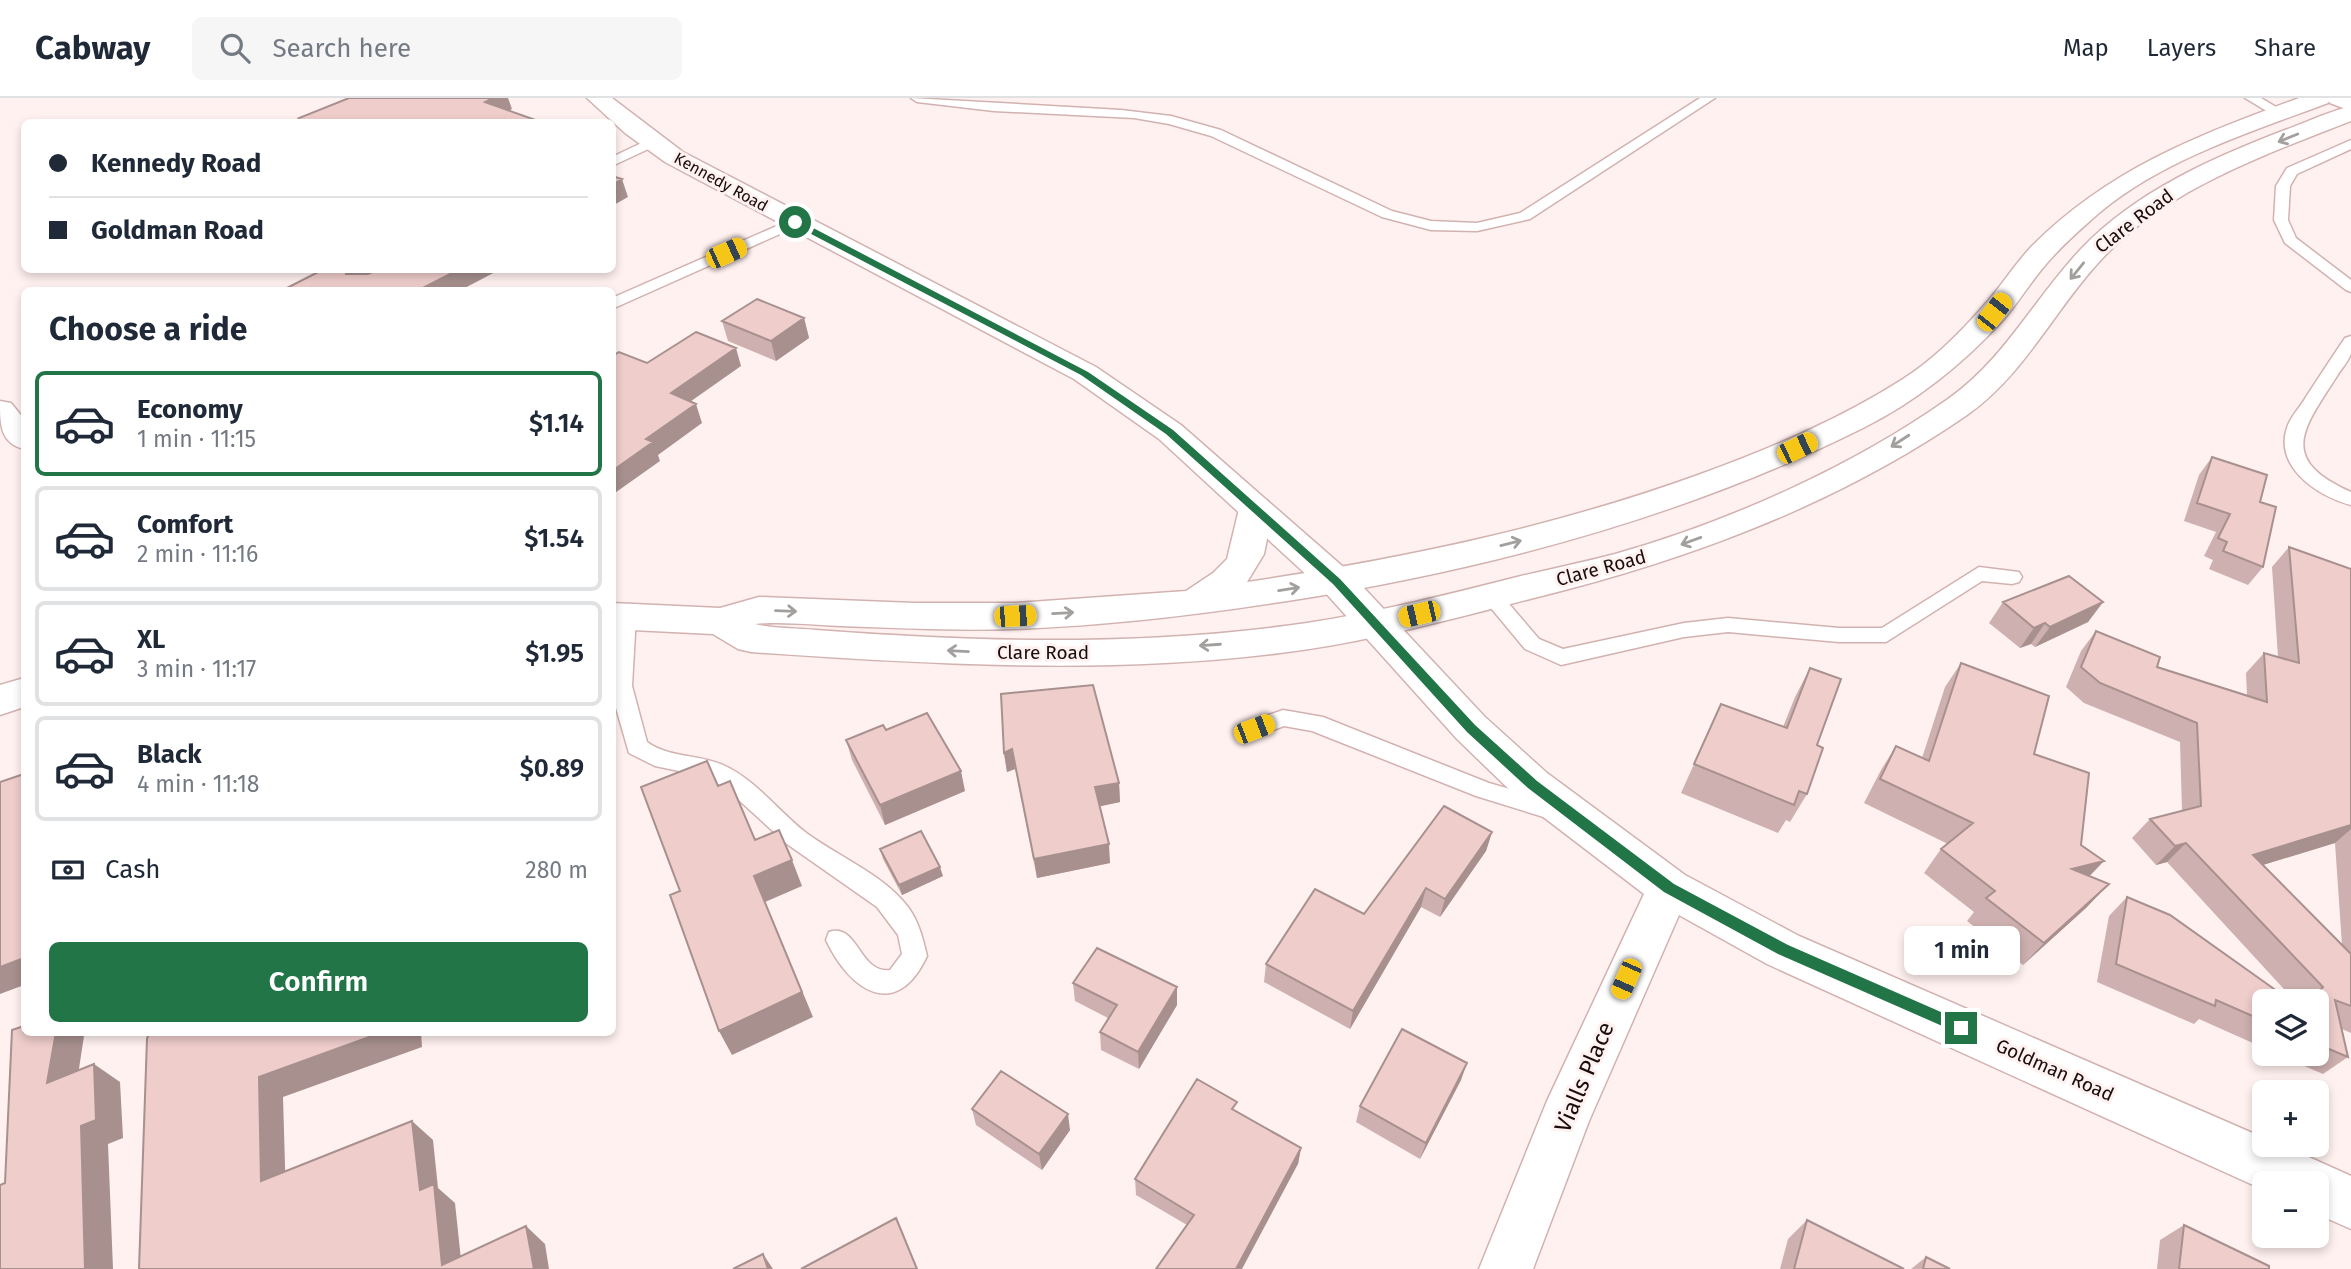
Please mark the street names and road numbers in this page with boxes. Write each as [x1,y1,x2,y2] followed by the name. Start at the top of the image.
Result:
[671,148,771,216] street label: Kennedy Road
[2090,184,2178,258] street label: Clare Road
[1553,545,1649,591] street label: Clare Road
[997,641,1089,664] street label: Clare Road
[1548,1018,1620,1136] street label: Vialls Place
[1993,1034,2117,1106] street label: Goldman Road

